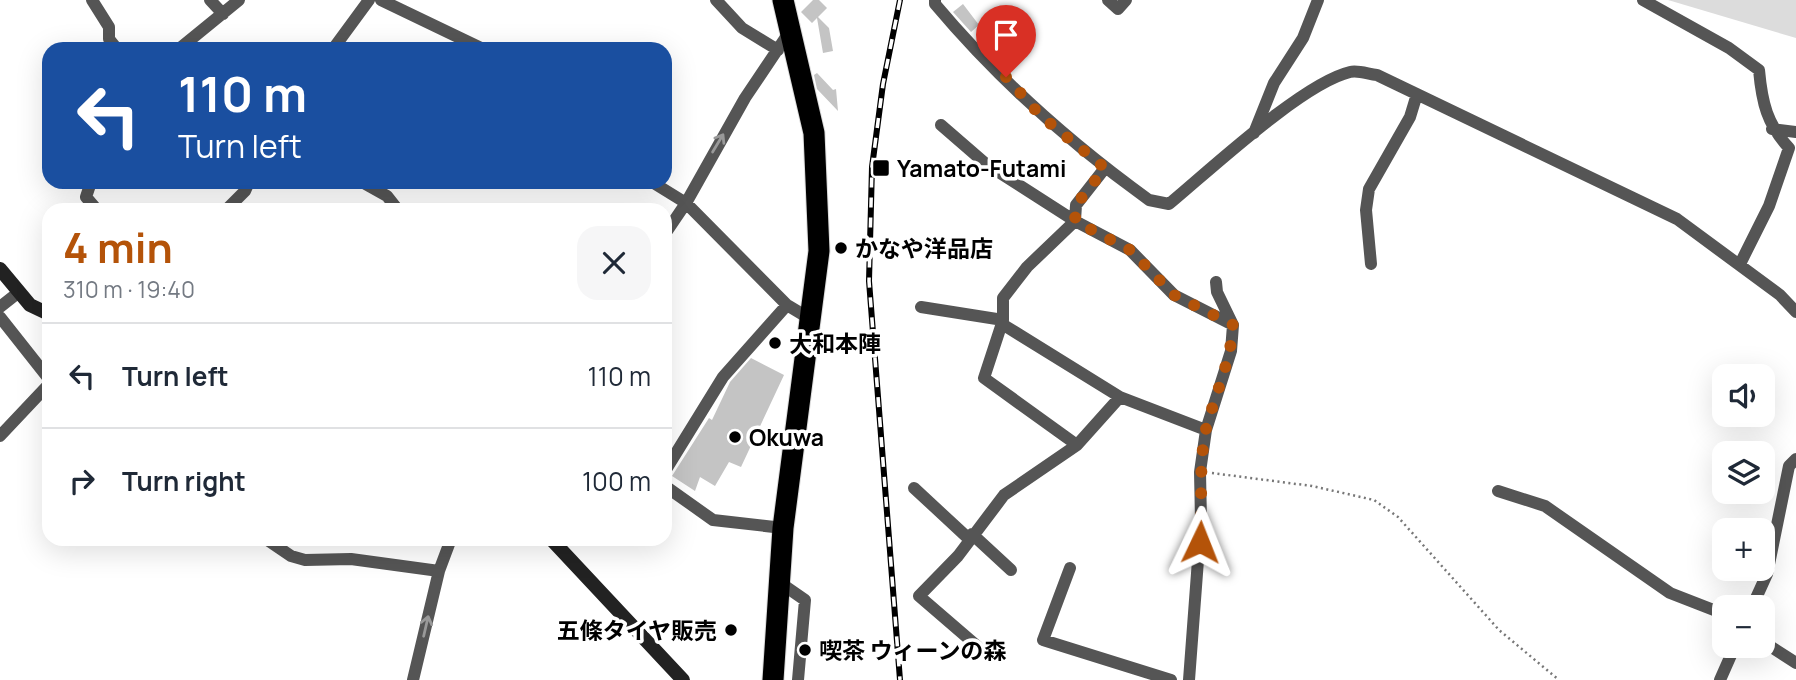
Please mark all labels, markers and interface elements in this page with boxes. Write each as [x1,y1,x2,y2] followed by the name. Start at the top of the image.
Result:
[976,5,1036,77] pin
[987,16,1025,54] icon: arrive
[178,60,307,127] text: 110 m
[63,70,154,161] icon: left
[178,124,302,168] text: Turn left
[711,133,725,153] one-way arrow
[897,152,1066,184] place label: Yamato-Futami
[871,158,891,178] marker: Yamato-Futami
[63,218,173,276] text: 4 min
[577,226,651,300] button: close
[855,232,993,264] place label: かなや洋品店
[833,240,849,256] marker: かなや洋品店
[63,273,195,305] text: 310 m · 19:40
[789,327,881,359] place label: 大和本陣
[767,335,783,351] marker: 大和本陣
[63,357,101,395] icon: left
[122,358,229,394] text: Turn left
[588,358,651,394] text: 110 m
[1712,364,1775,658] map controls
[1712,364,1775,427] button: sound
[749,421,824,453] place label: Okuwa
[727,429,743,445] marker: Okuwa
[1712,441,1775,504] button: layers
[63,462,101,500] icon: right
[122,463,246,499] text: Turn right
[582,463,651,499] text: 100 m
[1163,505,1237,579] position arrow
[1712,518,1775,581] button: +
[1712,595,1775,658] button: −
[557,614,717,646] place label: 五條タイヤ販売
[420,615,433,638] one-way arrow
[723,622,739,638] marker: 五條タイヤ販売
[819,634,1006,666] place label: 喫茶 ウィーンの森
[797,642,813,658] marker: 喫茶 ウィーンの森

